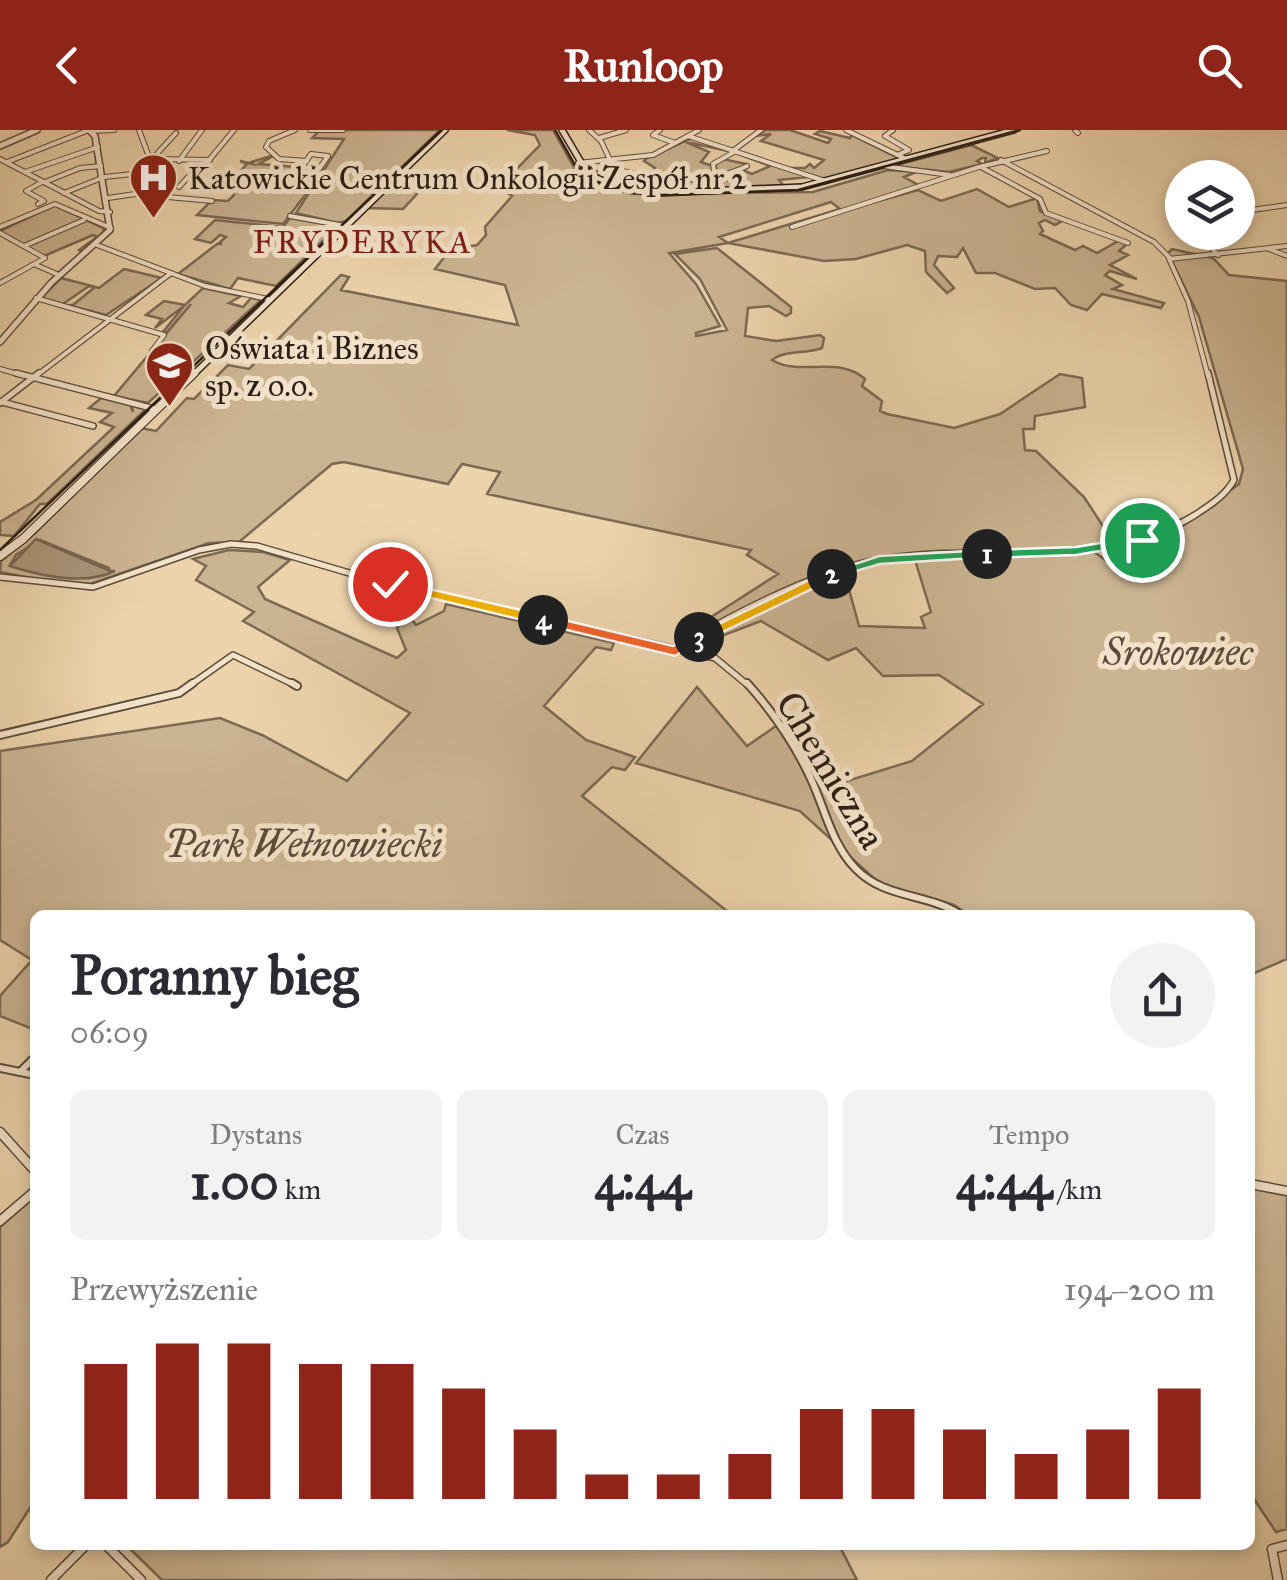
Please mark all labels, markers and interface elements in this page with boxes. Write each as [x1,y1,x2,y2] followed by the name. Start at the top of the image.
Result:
[40,38,95,93] icon: back
[563,38,724,93] text: Runloop
[1192,38,1247,93] icon: search
[127,152,179,220] hospital icon: Katowickie Centrum Onkologii Zespół nr 2
[188,159,747,198] place label: Katowickie Centrum Onkologii Zespół nr 2
[1165,160,1255,250] map controls
[1165,160,1255,250] button: layers
[253,223,473,262] district label: FRYDERYKA
[205,329,419,405] place label: Oświata i Biznes sp. z o.o.
[144,340,196,408] school or university icon: Oświata i Biznes sp. z o.o.
[1100,498,1185,583] pin
[1115,513,1170,568] icon: arrive
[962,529,1012,579] pin: 1
[981,536,993,571] text: 1
[348,542,433,627] pin
[807,549,857,599] pin: 2
[825,556,839,591] text: 2
[363,557,418,612] icon: check
[518,595,568,645] pin: 4
[535,602,551,637] text: 4
[674,612,724,662] pin: 3
[693,619,705,654] text: 3
[1102,629,1254,675] park label: Srokowiec
[766,683,896,858] street label: Chemiczna
[165,821,443,867] park label: Park Wełnowiecki
[70,942,358,1009] text: Poranny bieg
[1110,943,1215,1048] button: share
[70,1013,149,1052] text: 06:09
[210,1117,302,1152] text: Dystans
[615,1117,670,1152] text: Czas
[989,1117,1069,1152] text: Tempo
[190,1152,279,1213] text: 1.00
[594,1152,691,1213] text: 4:44
[956,1152,1052,1213] text: 4:44
[279,1172,321,1207] text: km
[1052,1172,1102,1207] text: /km
[70,1270,258,1309] text: Przewyższenie
[1064,1270,1215,1309] text: 194–200 m

